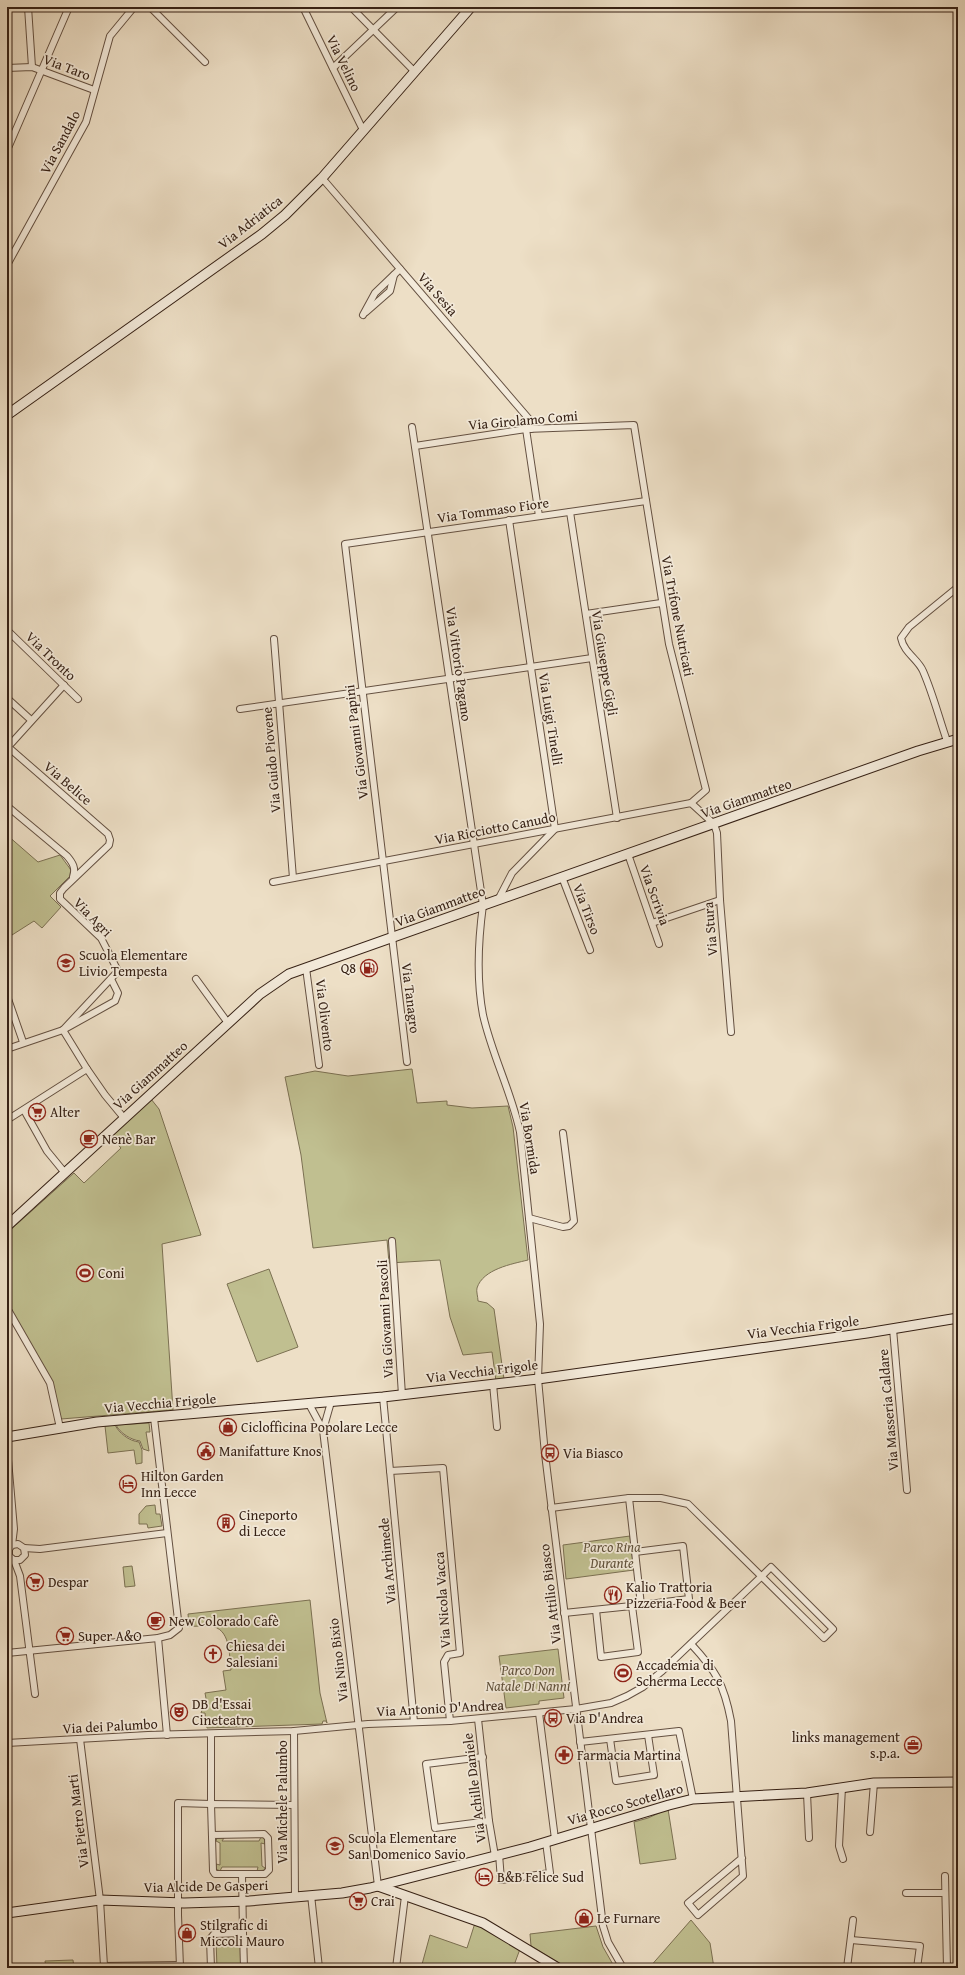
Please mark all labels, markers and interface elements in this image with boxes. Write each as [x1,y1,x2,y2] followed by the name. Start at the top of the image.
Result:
[322,31,366,95] street label: Via Velino
[40,49,94,85] street label: Via Taro
[35,107,85,177] street label: Via Sandalo
[214,190,287,254] street label: Via Adriatica
[413,268,463,321] street label: Via Sesia
[467,405,579,435] street label: Via Girolamo Comi
[436,492,551,528] street label: Via Tommaso Fiore
[656,554,700,678] street label: Via Trifone Nutricati
[441,605,477,723] street label: Via Vittorio Pagano
[587,609,623,717] street label: Via Giuseppe Gigli
[21,627,81,685] street label: Via Tronto
[534,671,568,767] street label: Via Luigi Tinelli
[339,683,373,800] street label: Via Giovanni Papini
[256,706,286,814] street label: Via Guido Piovene
[40,756,97,810] street label: Via Belice
[698,773,794,823] street label: Via Giammatteo
[433,806,557,850] street label: Via Ricciotto Canudo
[635,862,675,928] street label: Via Scrivia
[392,880,488,932] street label: Via Giammatteo
[568,881,606,937] street label: Via Tirso
[69,893,117,941] street label: Via Agri
[698,901,722,957] street label: Via Stura
[79,945,188,981] place label: Scuola Elementare Livio Tempesta
[56,953,76,973] school or university icon: Scuola Elementare Livio Tempesta
[341,958,356,978] place label: Q8
[359,958,379,978] fuel station icon: Q8
[397,962,425,1034] street label: Via Tanagro
[311,978,339,1052] street label: Via Olivento
[108,1036,192,1114] street label: Via Giammatteo
[514,1100,546,1176] street label: Via Bormida
[27,1102,47,1122] supermarket icon: Alter
[50,1102,80,1122] place label: Alter
[79,1129,99,1149] cafe icon: Nenè Bar
[102,1129,156,1149] place label: Nenè Bar
[372,1259,398,1379] street label: Via Giovanni Pascoli
[75,1263,95,1283] sports icon: Coni
[98,1263,125,1283] place label: Coni
[746,1310,860,1344] street label: Via Vecchia Frigole
[873,1348,903,1472] street label: Via Masseria Caldare
[425,1354,539,1388] street label: Via Vecchia Frigole
[103,1388,217,1418] street label: Via Vecchia Frigole
[218,1417,238,1437] shop icon: Ciclofficina Popolare Lecce
[241,1417,398,1437] place label: Ciclofficina Popolare Lecce
[196,1441,216,1461] public building icon: Manifatture Knos
[219,1441,322,1461] place label: Manifatture Knos
[540,1443,560,1463] bus stop icon: Via Biasco
[563,1443,623,1463] place label: Via Biasco
[141,1466,224,1502] place label: Hilton Garden Inn Lecce
[118,1474,138,1494] hotel icon: Hilton Garden Inn Lecce
[239,1505,298,1541] place label: Cineporto di Lecce
[216,1513,236,1533] building icon: Cineporto di Lecce
[373,1517,401,1605] street label: Via Archimede
[582,1537,641,1573] park label: Parco Rina Durante
[534,1543,566,1645] street label: Via Attilio Biasco
[429,1551,455,1649] street label: Via Nicola Vacca
[25,1572,45,1592] supermarket icon: Despar
[48,1572,89,1592] place label: Despar
[626,1577,746,1613] place label: Kalio Trattoria Pizzeria Food & Beer
[603,1585,623,1605] restaurant icon: Kalio Trattoria Pizzeria Food & Beer
[146,1611,166,1631] cafe icon: New Colorado Cafè
[169,1611,279,1631] place label: New Colorado Cafè
[323,1617,353,1703] street label: Via Nino Bixio
[55,1626,75,1646] supermarket icon: Super A&O
[78,1626,142,1646] place label: Super A&O
[226,1636,285,1672] place label: Chiesa dei Salesiani
[203,1644,223,1664] church icon: Chiesa dei Salesiani
[636,1655,723,1691] place label: Accademia di Scherma Lecce
[486,1660,571,1696] park label: Parco Don Natale Di Nanni
[613,1663,633,1683] sports icon: Accademia di Scherma Lecce
[192,1694,254,1730] place label: DB d'Essai Cineteatro
[376,1695,505,1721] street label: Via Antonio D'Andrea
[169,1702,189,1722] theatre icon: DB d'Essai Cineteatro
[543,1708,563,1728] bus stop icon: Via D'Andrea
[566,1708,644,1728] place label: Via D'Andrea
[62,1714,158,1738] street label: Via dei Palumbo
[792,1727,900,1763] place label: links management s.p.a.
[457,1731,491,1844] street label: Via Achille Daniele
[903,1735,923,1755] office icon: links management s.p.a.
[272,1740,292,1864] street label: Via Michele Palumbo
[554,1745,574,1765] pharmacy icon: Farmacia Martina
[577,1745,681,1765] place label: Farmacia Martina
[62,1773,94,1869] street label: Via Pietro Marti
[565,1778,685,1830] street label: Via Rocco Scotellaro
[348,1828,466,1864] place label: Scuola Elementare San Domenico Savio
[325,1836,345,1856] school or university icon: Scuola Elementare San Domenico Savio
[474,1867,494,1887] hotel icon: B&B Felice Sud
[497,1867,584,1887] place label: B&B Felice Sud
[143,1875,269,1897] street label: Via Alcide De Gasperi
[348,1891,368,1911] supermarket icon: Crai
[371,1891,395,1911] place label: Crai
[574,1908,594,1928] shop icon: Le Furnare
[597,1908,661,1928] place label: Le Furnare
[200,1915,284,1951] place label: Stilgrafic di Miccoli Mauro
[177,1923,197,1943] shop icon: Stilgrafic di Miccoli Mauro

